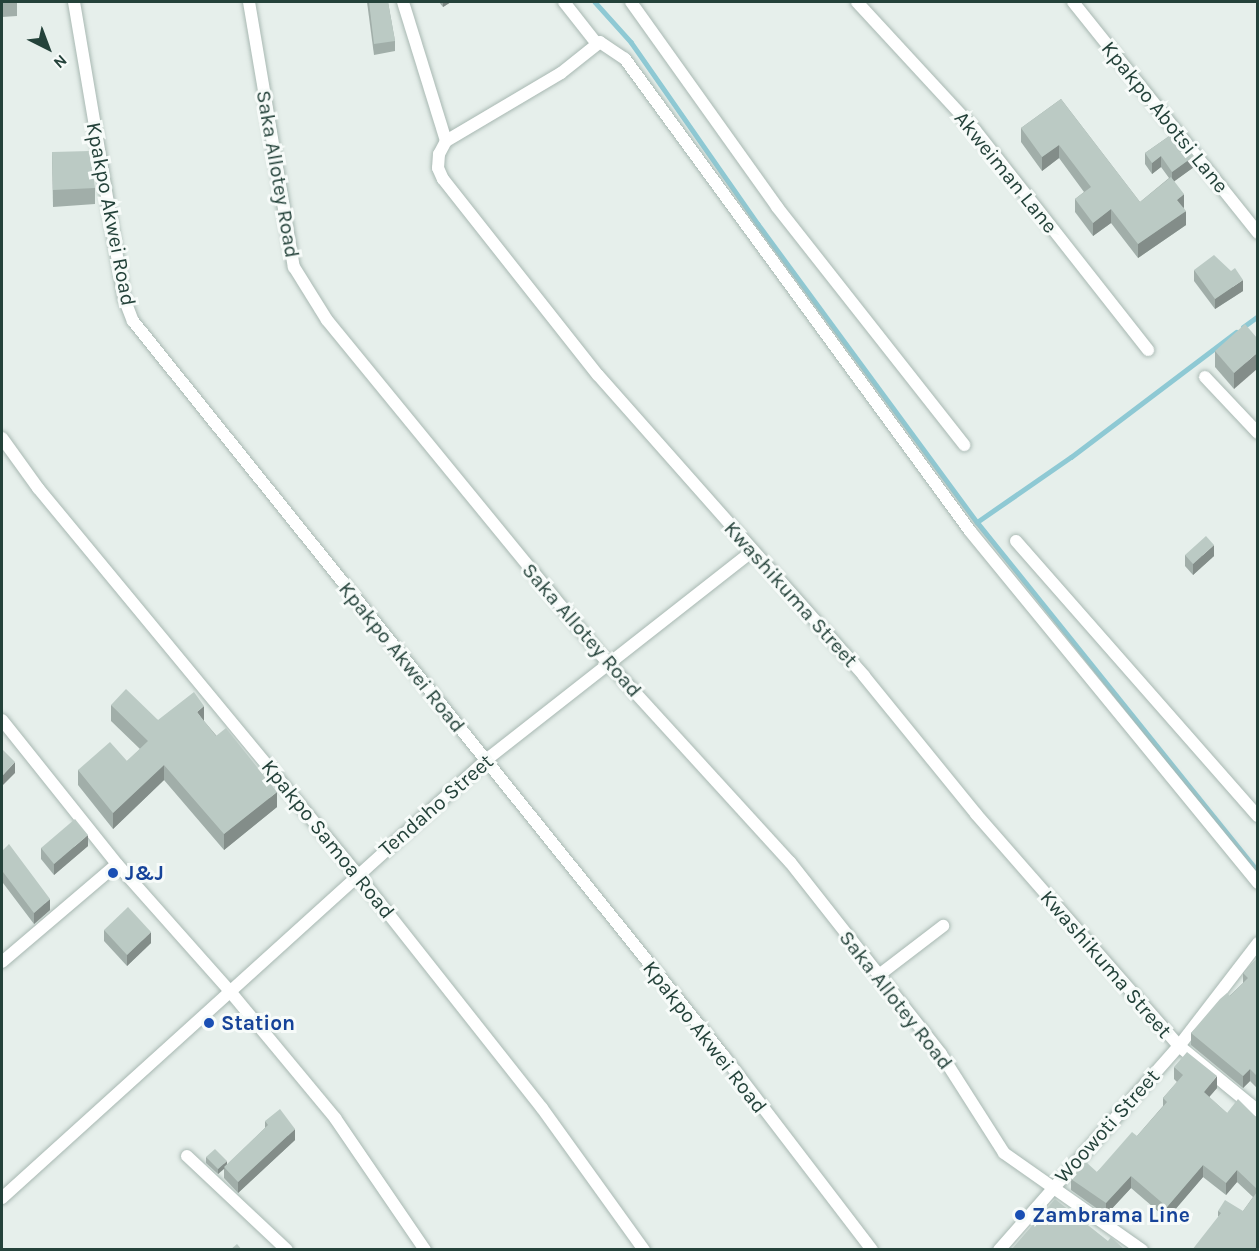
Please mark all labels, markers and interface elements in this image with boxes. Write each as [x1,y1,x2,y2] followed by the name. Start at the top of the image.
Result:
[18,18,78,78] north arrow
[1096,36,1234,198] street label: Kpakpo Abotsi Lane
[50,51,71,73] text: N
[251,88,305,260] street label: Saka Allotey Road
[949,106,1063,238] street label: Akweiman Lane
[81,120,141,308] street label: Kpakpo Akwei Road
[719,516,863,672] street label: Kwashikuma Street
[517,558,647,702] street label: Saka Allotey Road
[333,577,471,737] street label: Kpakpo Akwei Road
[374,749,498,861] street label: Tendaho Street
[256,754,400,924] street label: Kpakpo Samoa Road
[125,860,164,886] place label: J&J
[106,866,120,880] marker: J&J
[1035,885,1177,1043] street label: Kwashikuma Street
[834,925,958,1075] street label: Saka Allotey Road
[638,956,772,1118] street label: Kpakpo Akwei Road
[221,1010,295,1036] place label: Station
[202,1016,216,1030] marker: Station
[1049,1064,1165,1188] street label: Woowoti Street
[1032,1202,1190,1228] place label: Zambrama Line
[1013,1208,1027,1222] marker: Zambrama Line

